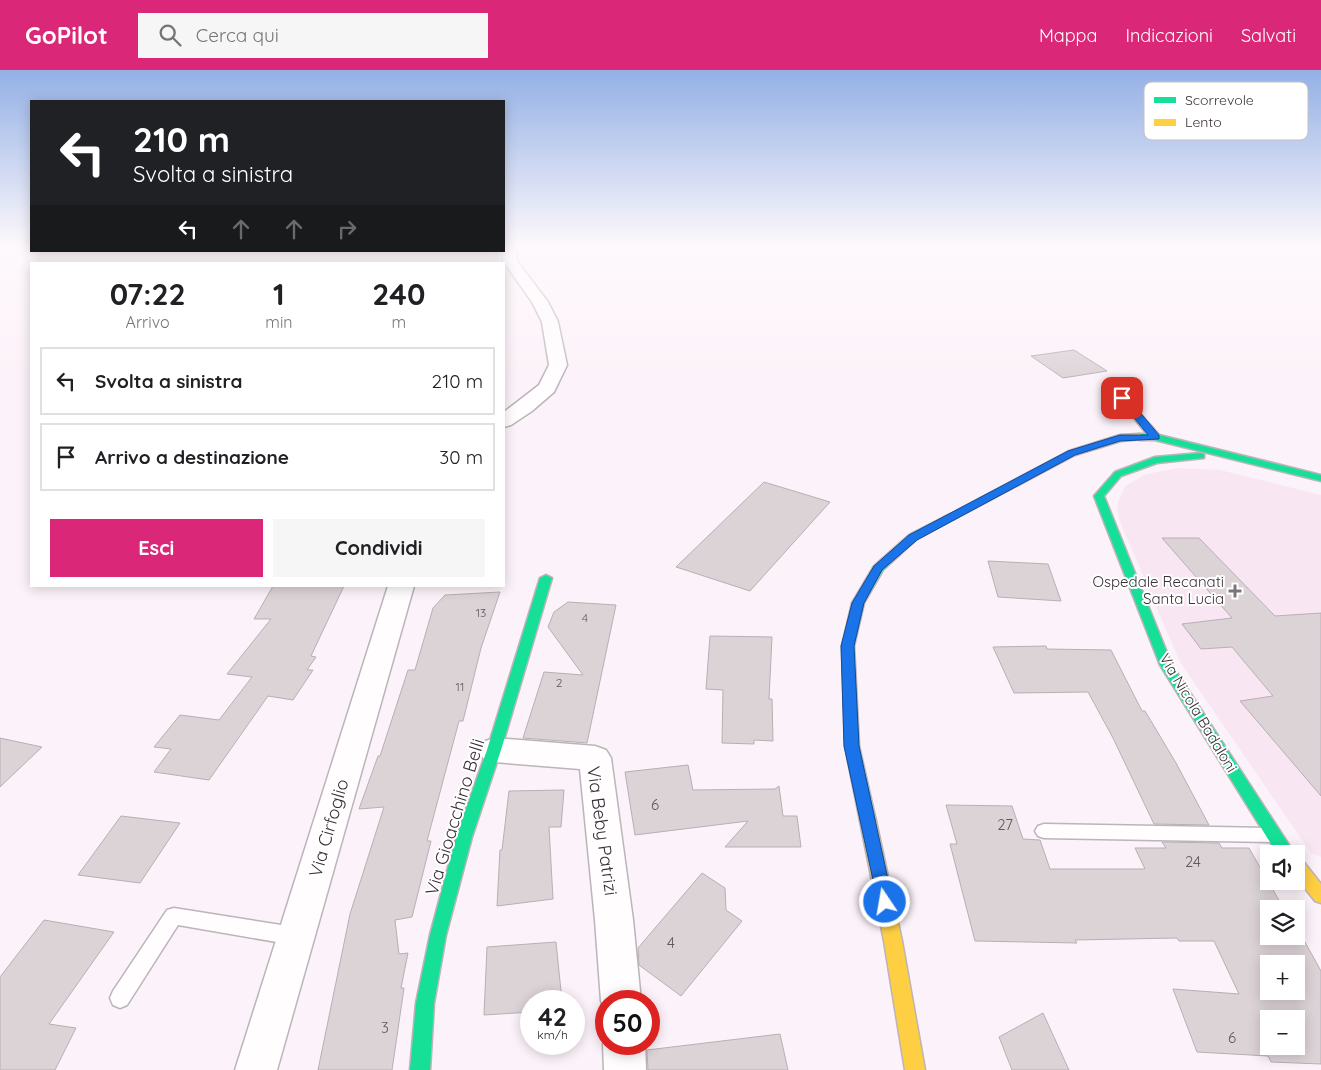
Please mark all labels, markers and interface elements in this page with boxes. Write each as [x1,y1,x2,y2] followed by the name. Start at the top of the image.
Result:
[138,13,488,58] search box
[25,20,108,50] text: GoPilot
[156,21,184,49] icon: search
[196,23,279,47] text: Cerca qui
[1039,24,1097,47] text: Mappa
[1125,24,1213,47] text: Indicazioni
[1241,24,1296,47] text: Salvati
[1144,82,1308,140] legend
[1185,91,1254,109] text: Scorrevole
[1185,113,1222,131] text: Lento
[133,117,230,161] text: 210 m
[50,120,115,185] icon: left
[133,160,293,188] text: Svolta a sinistra
[174,215,202,243] icon: left
[227,215,255,243] icon: ahead
[280,215,308,243] icon: ahead
[333,215,361,243] icon: right
[110,275,186,313] text: 07:22
[273,275,285,313] text: 1
[372,275,425,313] text: 240
[126,312,170,332] text: Arrivo
[265,312,293,332] text: min
[391,312,406,332] text: m
[52,367,80,395] icon: left
[95,369,242,393] text: Svolta a sinistra
[432,369,483,393] text: 210 m
[1101,377,1143,419] pin
[1108,384,1136,412] icon: arrive
[52,443,80,471] icon: arrive
[95,445,289,469] text: Arrivo a destinazione
[439,445,483,469] text: 30 m
[50,519,263,577] button: Esci
[273,519,485,577] button: Condividi
[1092,572,1224,608] place label: Ospedale Recanati Santa Lucia
[1228,584,1242,598] marker: Ospedale Recanati Santa Lucia
[476,605,486,620] house number: 13
[582,610,588,625] house number: 4
[1155,650,1241,776] street label: Via Nicola Badaloni
[556,675,563,690] house number: 2
[456,679,464,694] house number: 11
[420,736,489,898] street label: Via Gioacchino Belli
[582,765,623,897] street label: Via Beby Patrizi
[304,776,353,880] street label: Via Cirfoglio
[651,795,659,814] house number: 6
[997,815,1013,834] house number: 27
[1260,845,1305,1055] map controls
[1260,845,1305,890] button: sound
[1185,852,1201,871] house number: 24
[858,875,910,927] position arrow
[1260,900,1305,945] button: layers
[667,933,675,952] house number: 4
[1260,955,1305,1000] button: +
[595,990,660,1055] speed limit sign: 50
[538,1001,567,1032] text: 42
[1260,1010,1305,1055] button: −
[381,1018,389,1037] house number: 3
[537,1027,568,1042] text: km/h
[1228,1028,1236,1047] house number: 6

